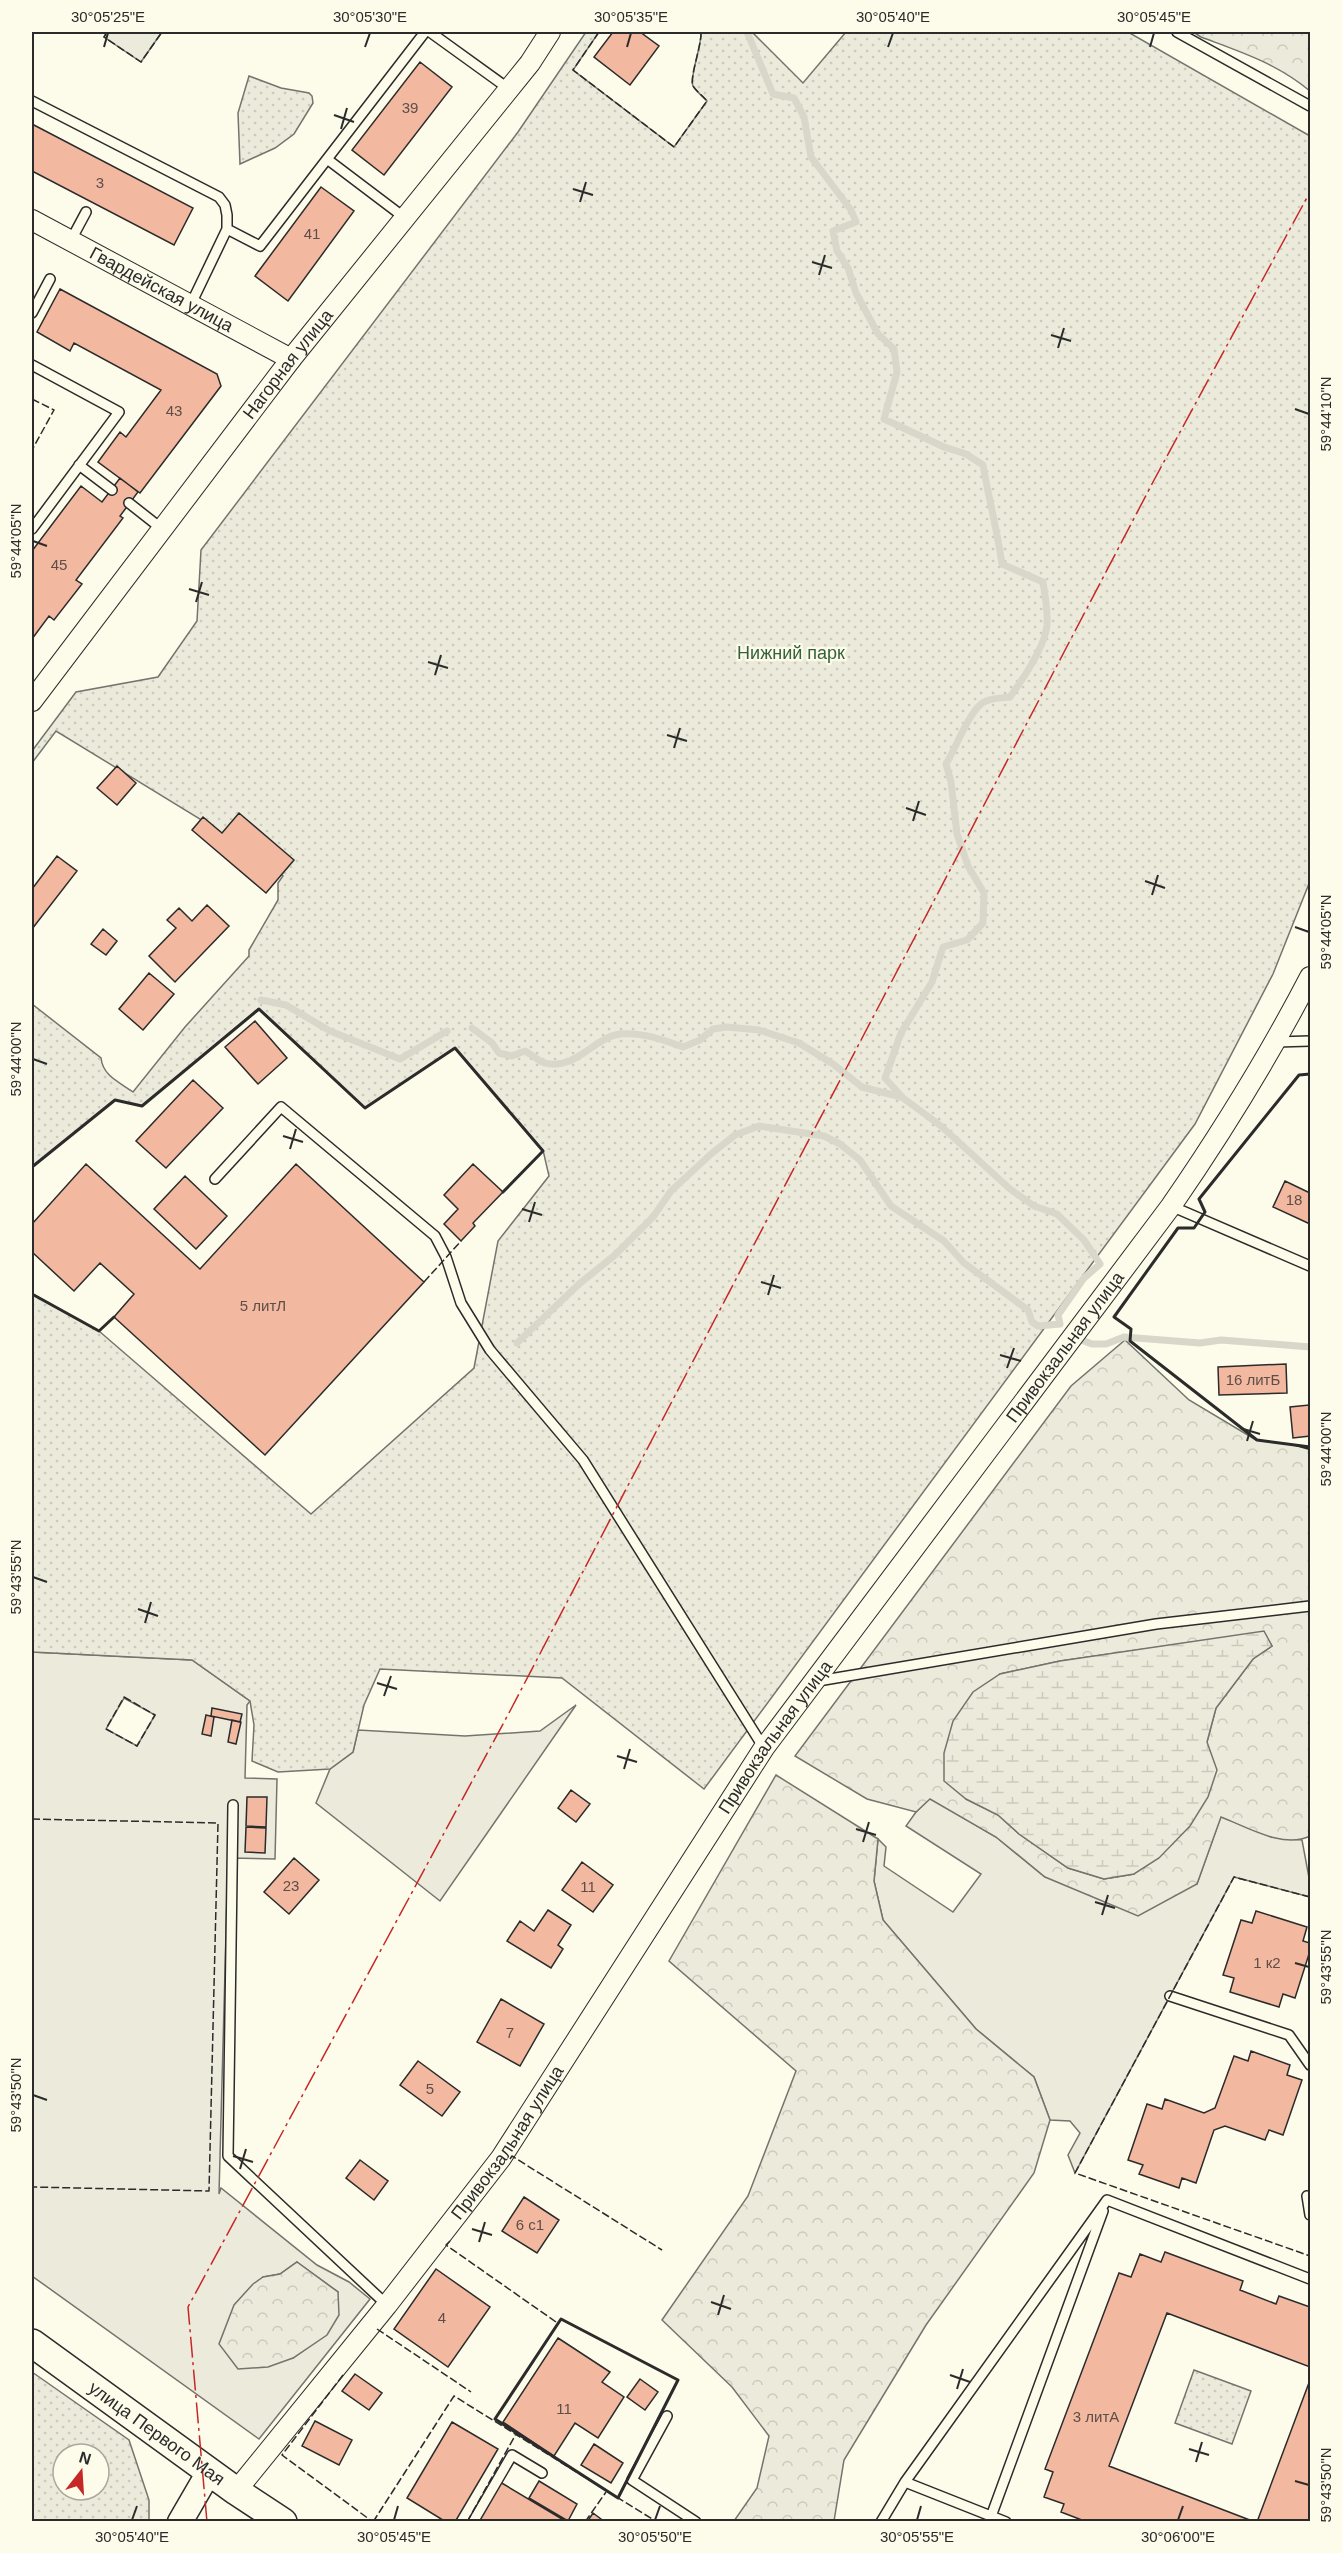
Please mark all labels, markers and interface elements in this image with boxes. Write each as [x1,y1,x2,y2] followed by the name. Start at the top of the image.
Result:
[71,8,145,25] text: 30°05'25"E
[333,8,407,25] text: 30°05'30"E
[594,8,668,25] text: 30°05'35"E
[856,8,930,25] text: 30°05'40"E
[1117,8,1191,25] text: 30°05'45"E
[402,99,418,116] house number: 39
[96,174,104,191] house number: 3
[304,225,320,242] house number: 41
[86,243,238,337] street label: Гвардейская улица
[239,305,338,423] street label: Нагорная улица
[1317,376,1334,452] text: 59°44'10"N
[166,402,182,419] house number: 43
[7,503,24,579] text: 59°44'05"N
[51,556,67,573] house number: 45
[737,643,845,663] park label: Нижний парк
[1317,894,1334,970] text: 59°44'05"N
[7,1021,24,1097] text: 59°44'00"N
[1286,1191,1302,1208] house number: 18
[1002,1267,1129,1426] street label: Привокзальная улица
[240,1297,286,1314] house number: 5 литЛ
[1226,1371,1281,1388] house number: 16 литБ
[1317,1411,1334,1487] text: 59°44'00"N
[7,1539,24,1615] text: 59°43'55"N
[714,1656,837,1818] street label: Привокзальная улица
[283,1877,299,1894] house number: 23
[580,1878,596,1895] house number: 11
[1317,1929,1334,2005] text: 59°43'55"N
[1253,1954,1281,1971] house number: 1 к2
[506,2024,514,2041] house number: 7
[7,2057,24,2133] text: 59°43'50"N
[447,2061,568,2223] street label: Привокзальная улица
[426,2080,434,2097] house number: 5
[516,2216,544,2233] house number: 6 с1
[438,2309,446,2326] house number: 4
[85,2377,229,2489] street label: улица Первого Мая
[556,2400,572,2417] house number: 11
[1073,2408,1119,2425] house number: 3 литА
[51,2442,111,2502] north arrow
[1317,2447,1334,2523] text: 59°43'50"N
[77,2448,93,2468] text: N
[95,2528,169,2545] text: 30°05'40"E
[357,2528,431,2545] text: 30°05'45"E
[618,2528,692,2545] text: 30°05'50"E
[880,2528,954,2545] text: 30°05'55"E
[1141,2528,1215,2545] text: 30°06'00"E

